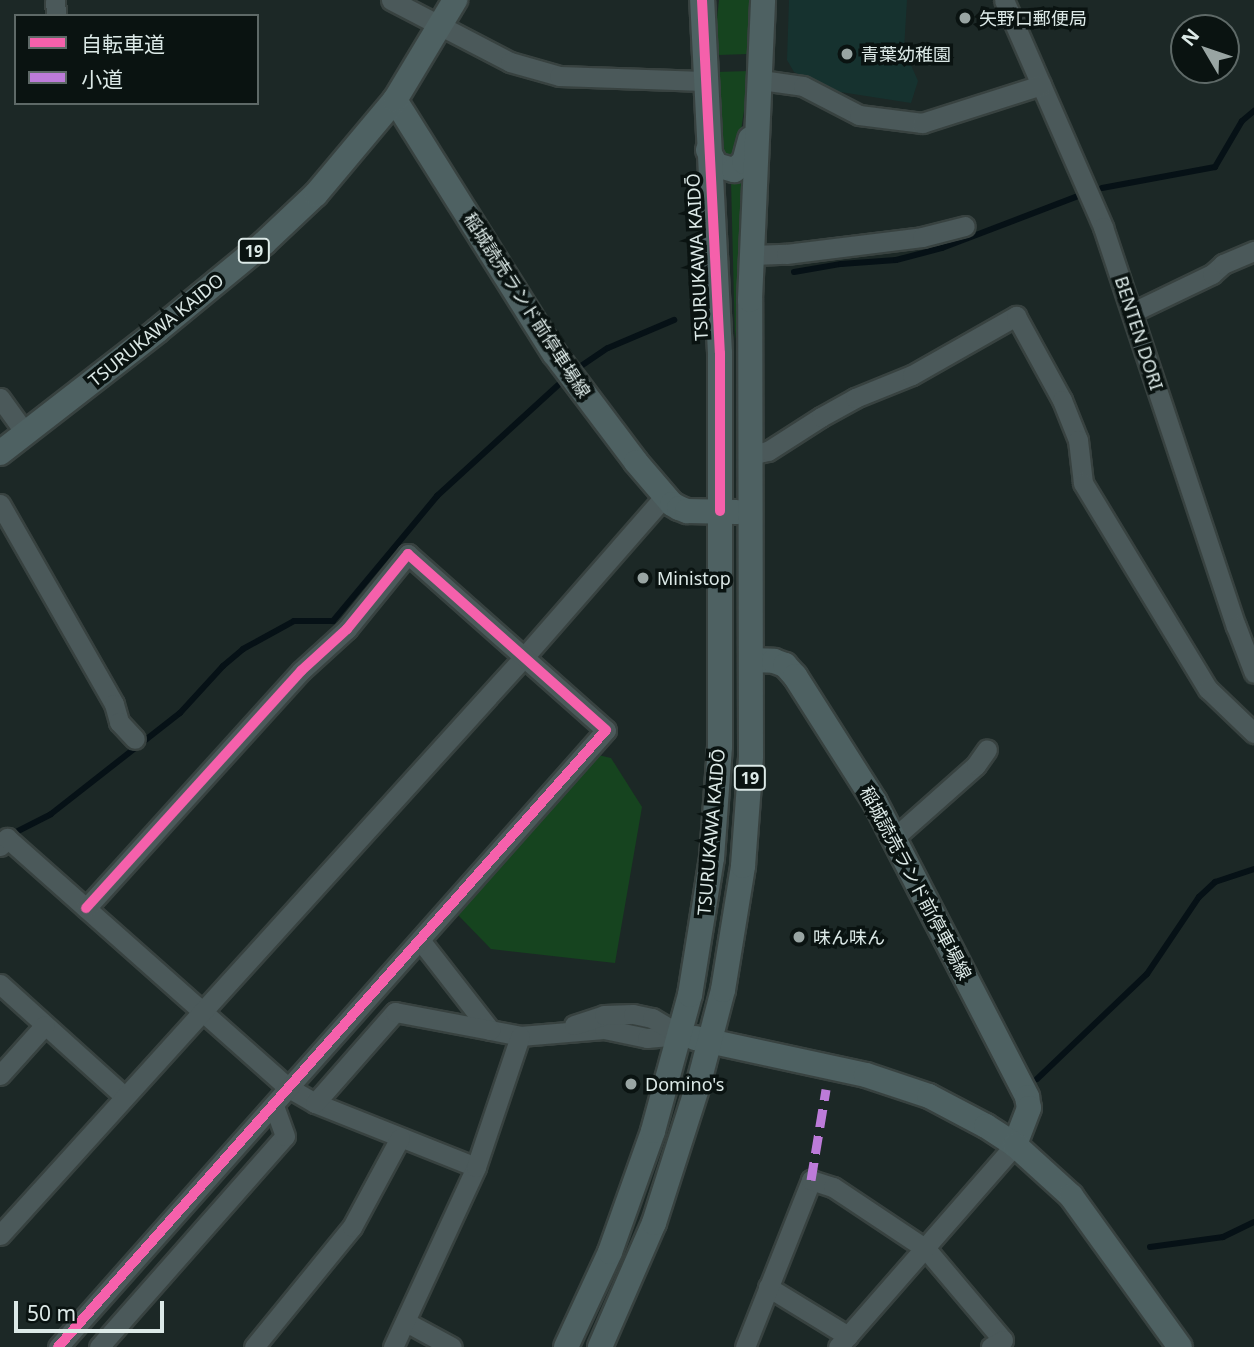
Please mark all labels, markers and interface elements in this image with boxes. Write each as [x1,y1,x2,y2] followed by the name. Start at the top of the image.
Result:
[979,7,1087,29] place label: 矢野口郵便局
[957,10,973,26] marker: 矢野口郵便局
[14,14,259,105] legend
[1170,14,1240,84] north arrow
[1175,23,1205,51] text: N
[81,30,165,58] text: 自転車道
[861,43,951,65] place label: 青葉幼稚園
[839,46,855,62] marker: 青葉幼稚園
[81,65,123,93] text: 小道
[682,173,712,341] street label: TSURUKAWA KAIDŌ
[459,209,595,401] street label: 稲城読売ランド前停車場線
[236,238,272,264] road number: 19
[84,269,228,391] street label: TSURUKAWA KAIDO
[1110,273,1168,393] street label: BENTEN DORI
[657,567,731,589] place label: Ministop
[635,570,651,586] marker: Ministop
[693,748,729,916] street label: TSURUKAWA KAIDŌ
[732,765,768,790] road number: 19
[856,783,976,983] street label: 稲城読売ランド前停車場線
[813,926,885,948] place label: 味ん味ん
[791,929,807,945] marker: 味ん味ん
[645,1073,724,1095] place label: Domino's
[623,1076,639,1092] marker: Domino's
[18,1288,168,1332] scale bar
[27,1299,76,1327] text: 50 m

